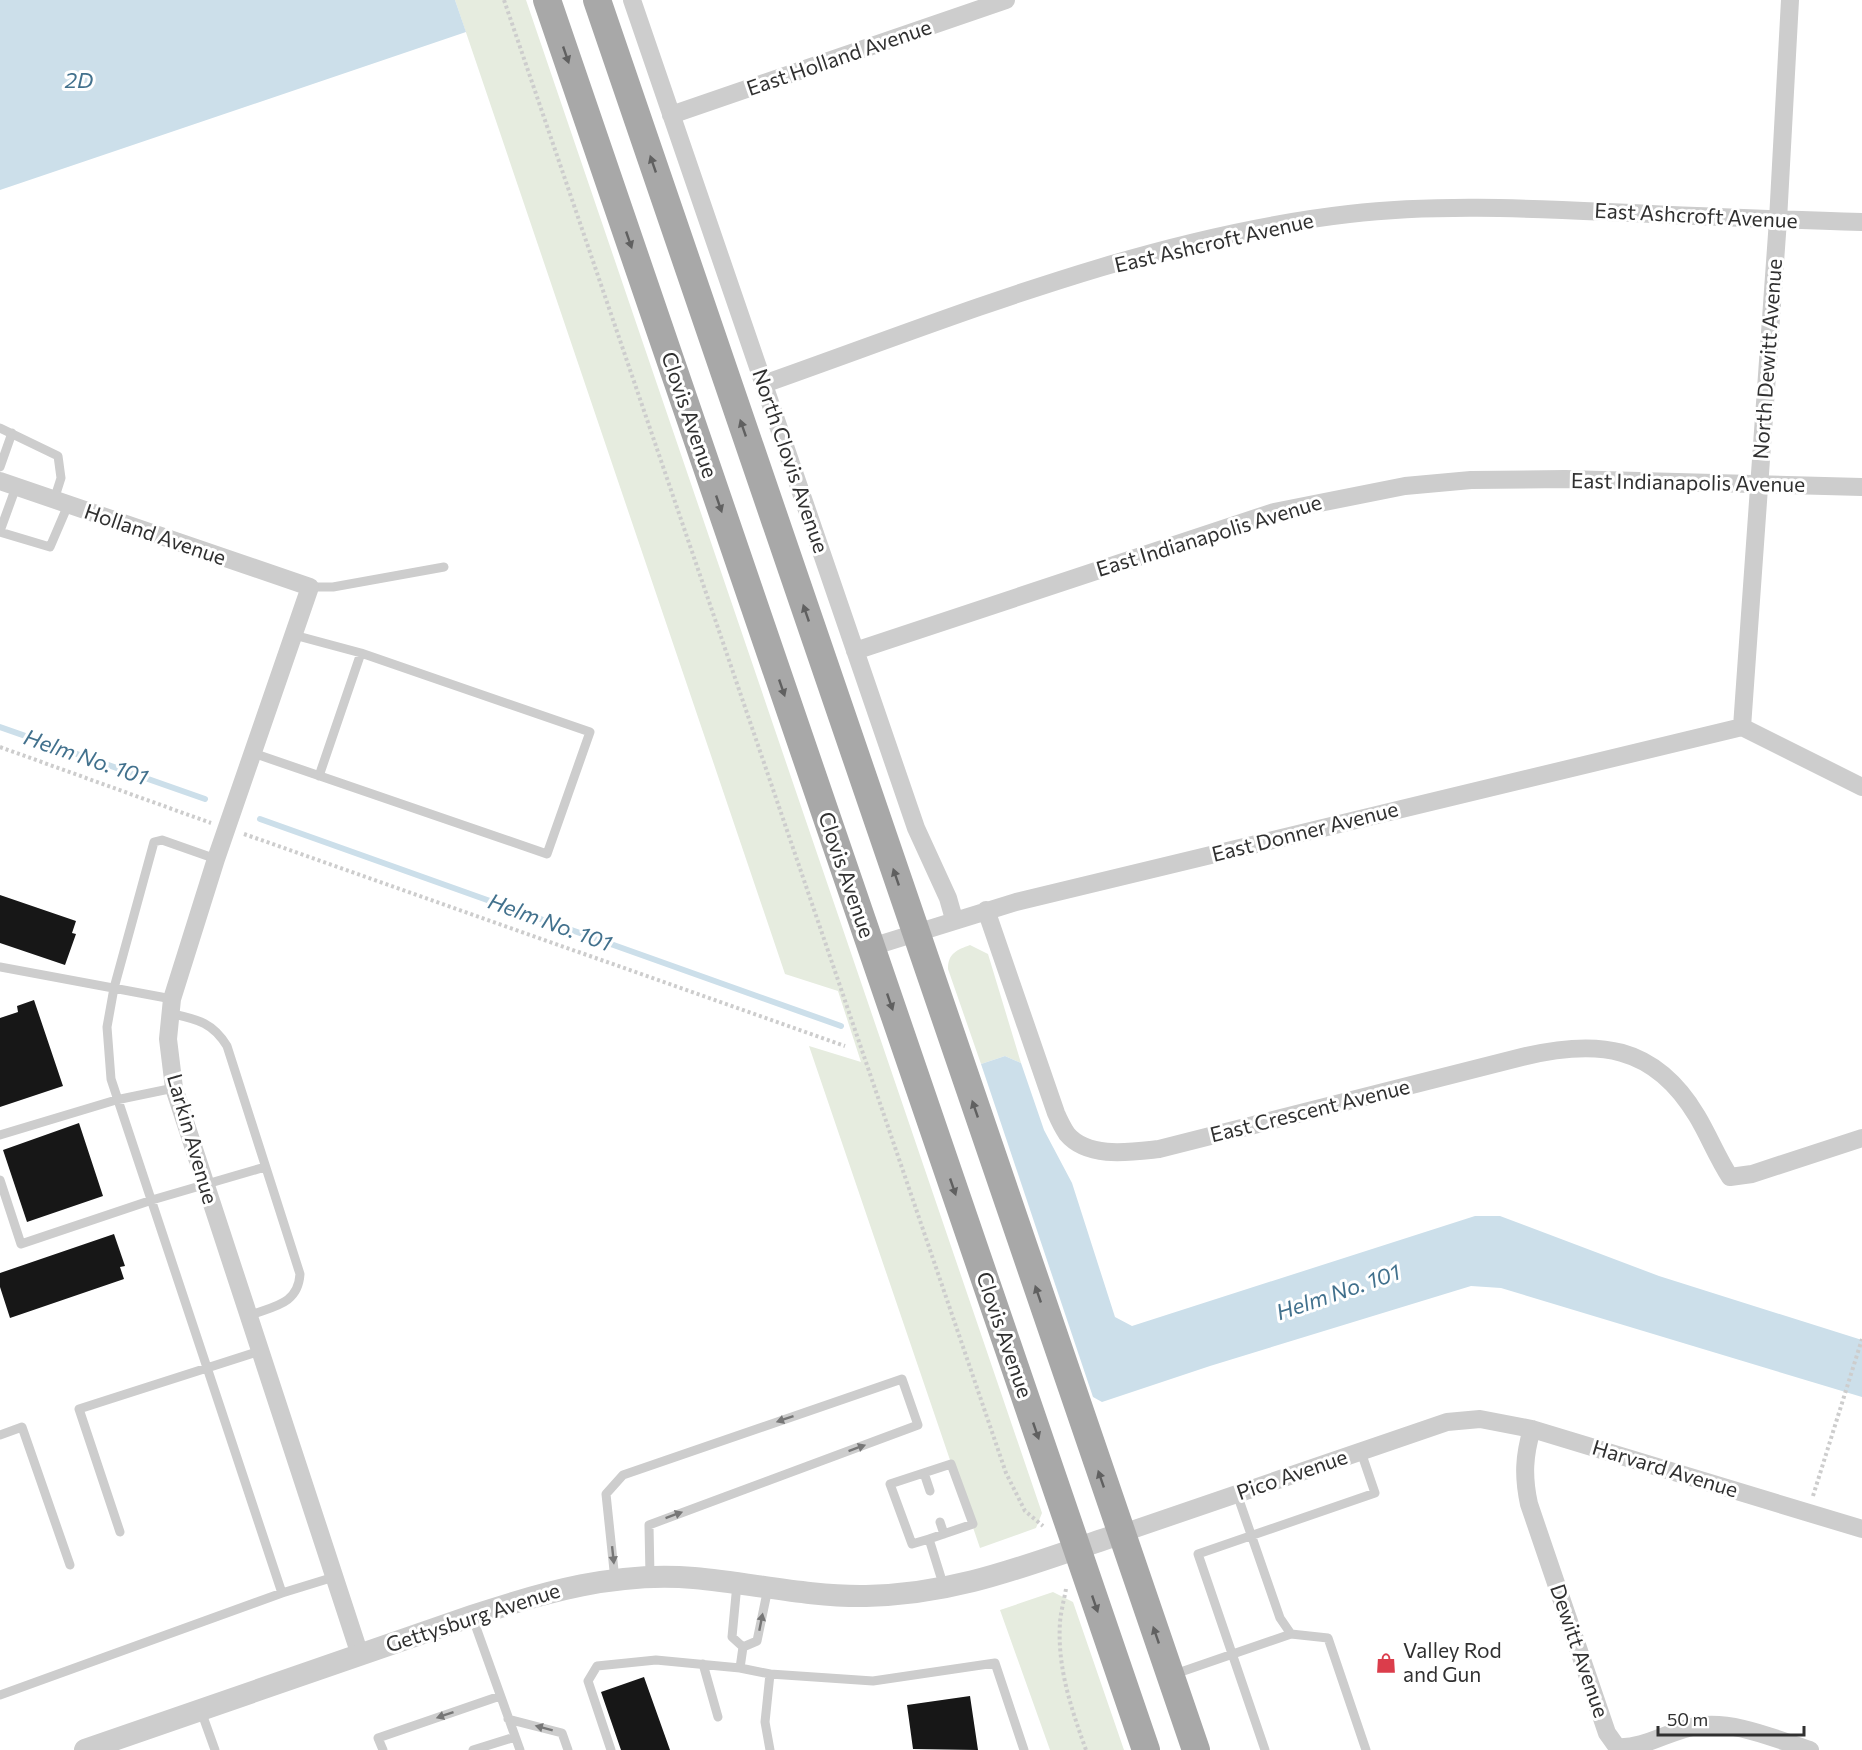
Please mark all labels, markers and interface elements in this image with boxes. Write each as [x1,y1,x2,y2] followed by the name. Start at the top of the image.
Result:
[743,13,934,100] street label: East Holland Avenue
[561,46,571,64] one-way arrow
[64,66,93,93] water label: 2D
[648,155,657,173] one-way arrow
[1594,197,1798,232] street label: East Ashcroft Avenue
[1112,206,1316,277] street label: East Ashcroft Avenue
[624,231,634,249] one-way arrow
[1747,258,1786,460] street label: North Dewitt Avenue
[657,348,724,481] street label: Clovis Avenue
[748,365,835,556] street label: North Clovis Avenue
[738,419,747,437] one-way arrow
[1571,467,1805,496] street label: East Indianapolis Avenue
[1093,488,1324,581] street label: East Indianapolis Avenue
[715,495,725,513] one-way arrow
[81,498,230,570] street label: Holland Avenue
[801,604,810,622] one-way arrow
[778,679,788,697] one-way arrow
[21,723,152,791] water label: Helm No. 101
[1209,795,1400,866] street label: East Donner Avenue
[814,808,881,941] street label: Clovis Avenue
[890,868,900,886] one-way arrow
[485,887,616,957] water label: Helm No. 101
[885,993,895,1011] one-way arrow
[163,1071,224,1207] street label: Larkin Avenue
[1207,1073,1412,1146] street label: East Crescent Avenue
[970,1100,980,1118] one-way arrow
[948,1178,958,1196] one-way arrow
[1272,1258,1404,1325] water label: Helm No. 101
[972,1268,1039,1401] street label: Clovis Avenue
[1033,1285,1043,1303] one-way arrow
[776,1415,794,1425] one-way arrow
[1032,1422,1042,1440] one-way arrow
[1590,1434,1741,1502] street label: Harvard Avenue
[848,1442,866,1452] one-way arrow
[1233,1443,1350,1504] street label: Pico Avenue
[1096,1470,1105,1488] one-way arrow
[665,1510,683,1520] one-way arrow
[608,1545,617,1564] one-way arrow
[382,1577,563,1657] street label: Gettysburg Avenue
[1546,1580,1615,1721] street label: Dewitt Avenue
[1091,1595,1101,1613] one-way arrow
[757,1612,766,1631] one-way arrow
[1150,1626,1160,1644] one-way arrow
[1403,1637,1502,1686] place label: Valley Rod and Gun
[1374,1651,1398,1675] shop icon: Valley Rod and Gun
[1658,1699,1804,1737] scale bar
[1667,1708,1708,1730] text: 50 m
[436,1710,454,1720] one-way arrow
[535,1723,553,1732] one-way arrow

